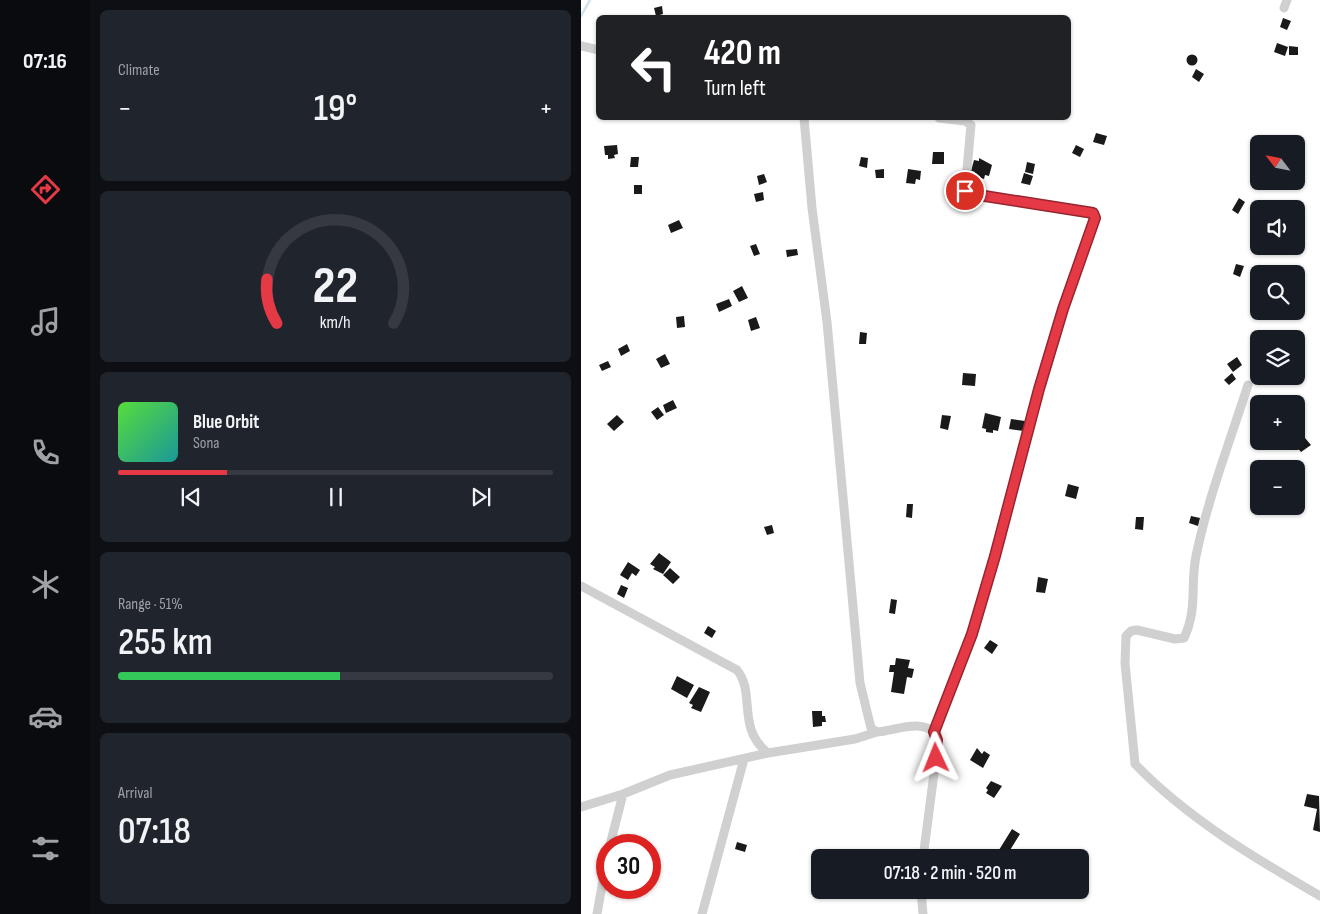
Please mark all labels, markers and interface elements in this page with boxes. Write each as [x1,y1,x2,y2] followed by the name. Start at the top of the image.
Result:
[704,32,781,75] text: 420 m
[621,35,686,100] icon: left
[23,48,67,75] text: 07:16
[118,61,160,80] text: Climate
[704,75,766,102] text: Turn left
[314,86,357,131] text: 19°
[118,92,132,125] text: −
[539,92,553,125] text: +
[1250,135,1305,190] north arrow
[1250,135,1305,515] map controls
[944,170,986,212] pin
[28,172,63,207] icon: directions
[951,177,979,205] icon: arrive
[1250,200,1305,255] button: sound
[313,255,358,318] text: 22
[1250,265,1305,320] button: search
[28,304,63,339] icon: music
[320,312,351,333] text: km/h
[1250,330,1305,385] button: layers
[1250,395,1305,450] button: +
[193,411,259,434] text: Blue Orbit
[193,434,220,453] text: Sona
[28,435,63,470] icon: phone
[1250,460,1305,515] button: −
[177,483,205,511] icon: previous
[322,483,350,511] icon: pause
[467,483,495,511] icon: next
[28,567,63,602] icon: climate
[118,595,183,614] text: Range · 51%
[118,620,213,665] text: 255 km
[28,699,63,734] icon: car
[909,731,961,783] position arrow
[118,784,152,803] text: Arrival
[118,809,191,854] text: 07:18
[28,831,63,866] icon: filters
[596,834,661,899] speed limit sign: 30
[884,862,1016,885] text: 07:18 · 2 min · 520 m

